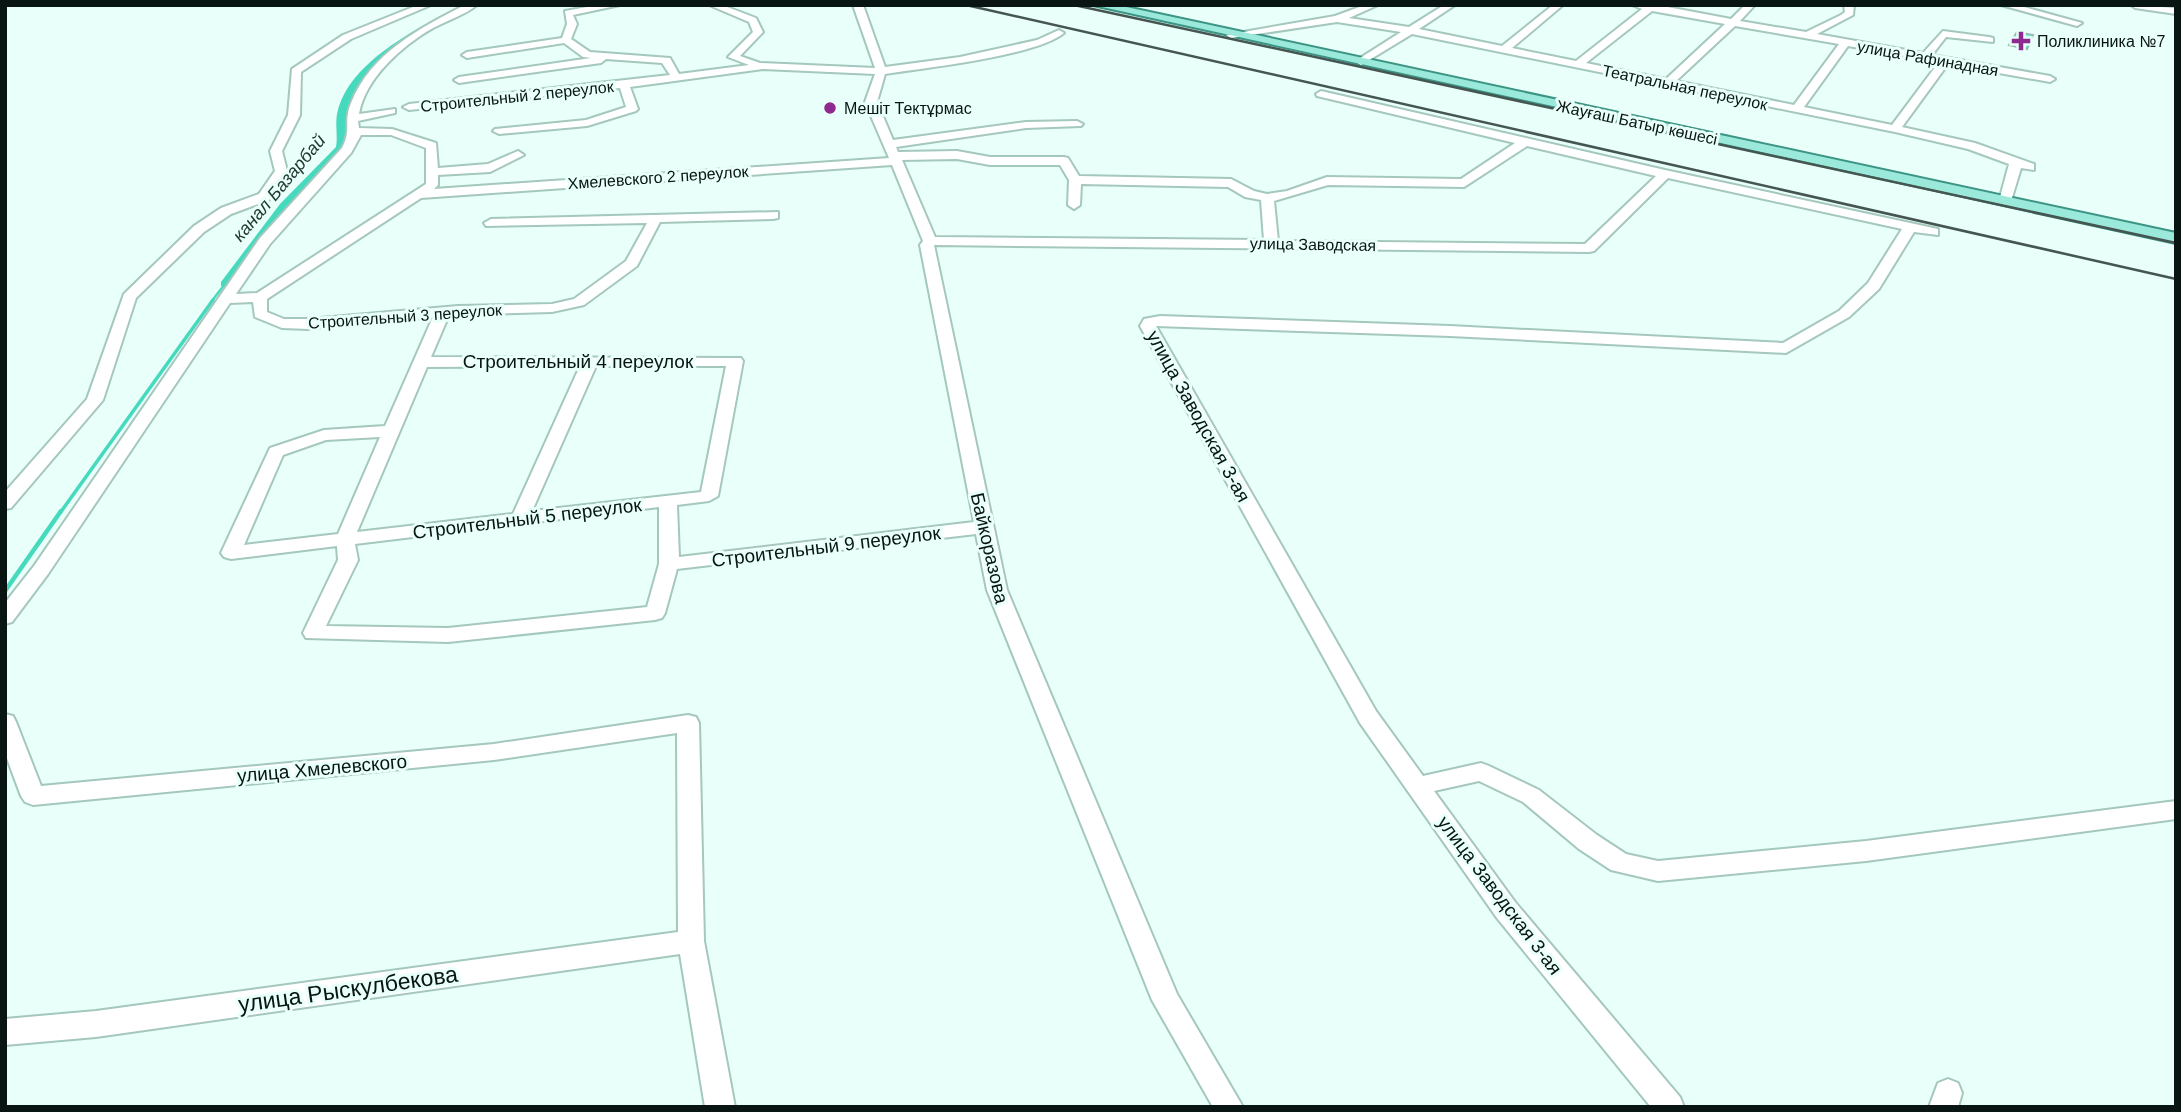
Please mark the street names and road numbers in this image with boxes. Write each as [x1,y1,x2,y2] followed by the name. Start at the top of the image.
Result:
[1856,38,2000,79] street label: улица Рафинадная
[1601,62,1770,113] street label: Театральная переулок
[420,78,615,115] street label: Строительный 2 переулок
[1555,97,1719,148] street label: Жауғаш Батыр көшесі
[567,163,750,192] street label: Хмелевского 2 переулок
[1250,235,1376,254] street label: улица Заводская
[308,301,503,332] street label: Строительный 3 переулок
[1143,327,1254,506] street label: улица Заводская 3-ая
[463,351,694,372] street label: Строительный 4 переулок
[967,491,1013,606] street label: Байкоразова
[411,494,643,543] street label: Строительный 5 переулок
[710,522,942,571] street label: Строительный 9 переулок
[236,751,408,786] street label: улица Хмелевского
[1433,812,1566,979] street label: улица Заводская 3-ая
[237,961,460,1017] street label: улица Рыскулбекова

